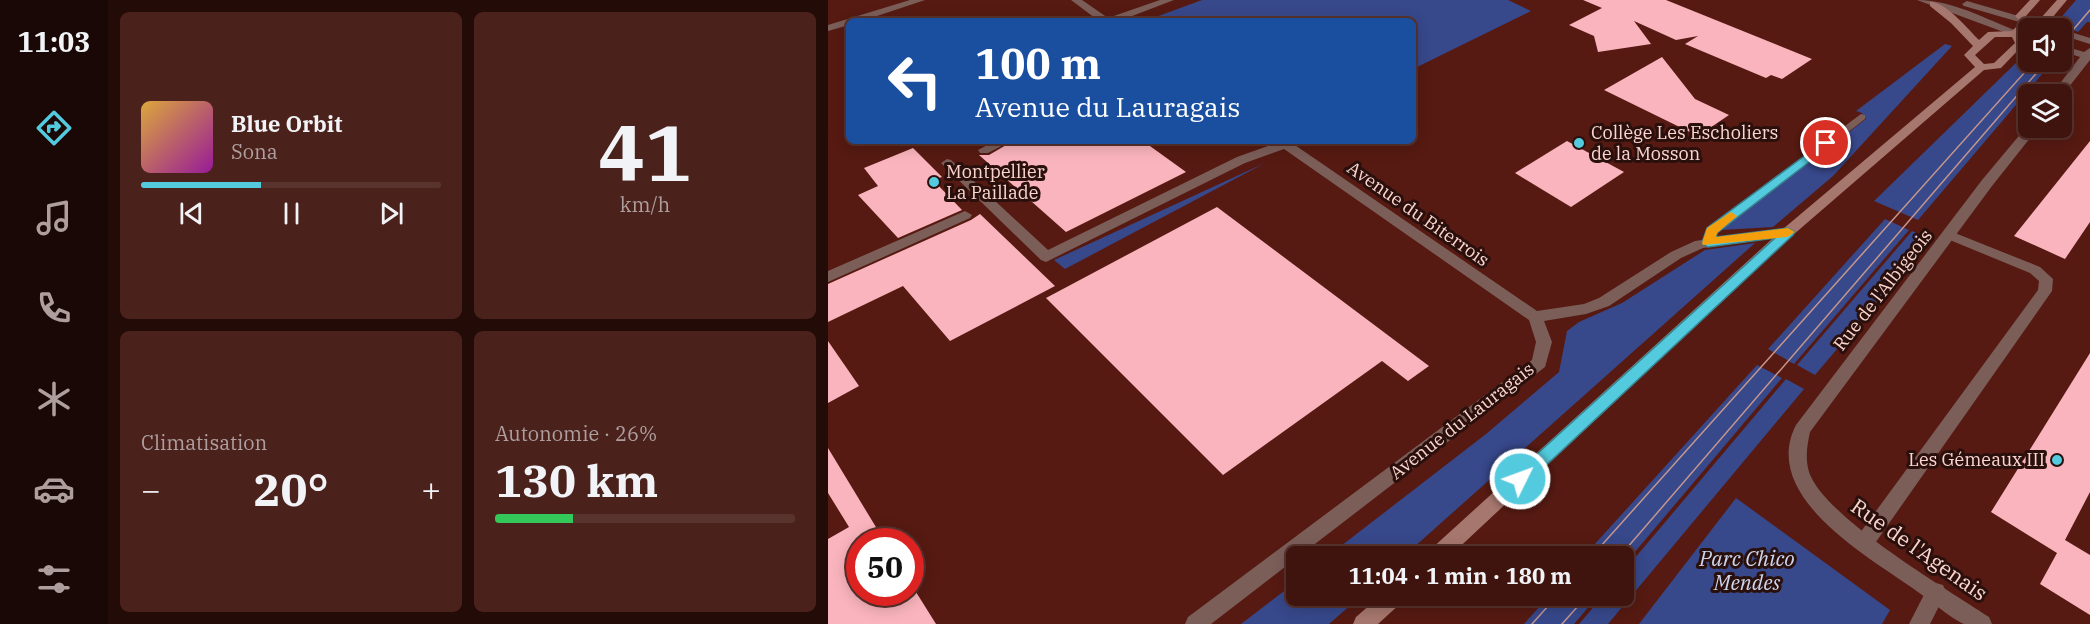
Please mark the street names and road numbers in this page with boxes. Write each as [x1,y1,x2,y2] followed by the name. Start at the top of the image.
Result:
[1343,156,1494,271] street label: Avenue du Biterrois
[1828,224,1937,355] street label: Rue de l'Albigeois
[1385,357,1539,484] street label: Avenue du Lauragais
[1846,492,1993,607] street label: Rue de l'Agenais

